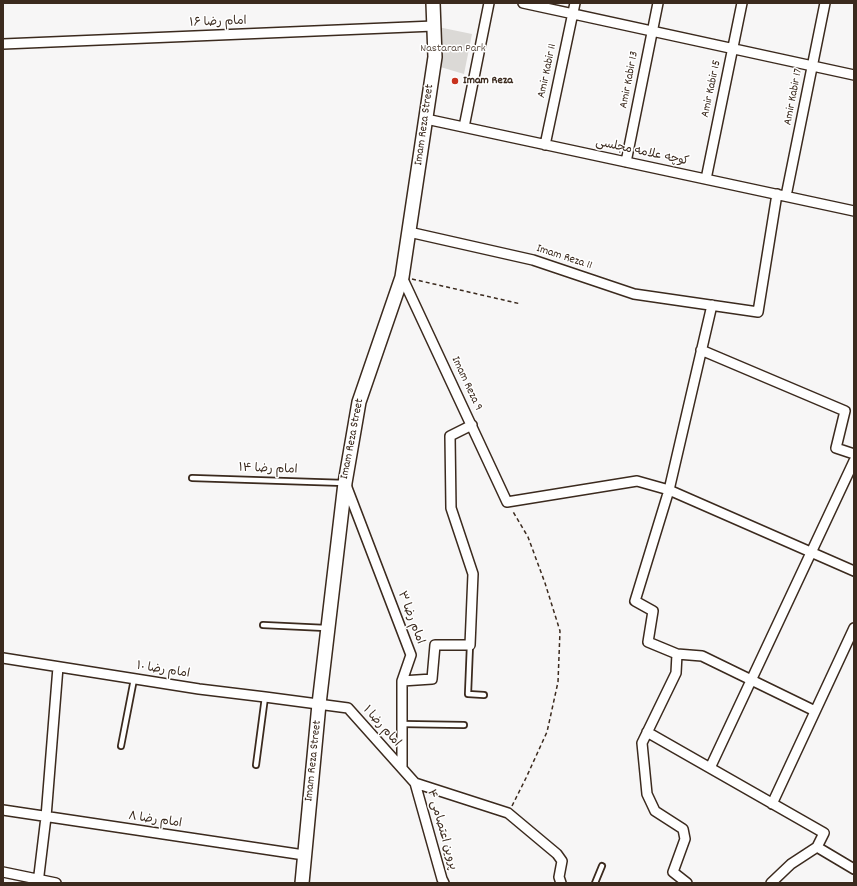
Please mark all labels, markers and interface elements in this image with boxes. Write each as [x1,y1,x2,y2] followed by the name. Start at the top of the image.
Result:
[189,15,247,31] street label: امام رضا ۱۶
[420,42,486,56] park label: Nastaran Park
[535,43,561,99] street label: Amir Kabir 11
[617,50,643,110] street label: Amir Kabir 13
[699,59,725,119] street label: Amir Kabir 15
[781,68,807,126] street label: Amir Kabir 17
[463,74,513,88] place label: Imam Reza
[450,76,460,86] marker: Imam Reza
[412,83,438,167] street label: Imam Reza Street
[594,136,690,170] street label: کوچه علامه مجلسی
[534,242,594,274] street label: Imam Reza 11
[447,355,485,413] street label: Imam Reza 9
[338,397,368,481] street label: Imam Reza Street
[238,462,298,478] street label: امام رضا ۱۴
[393,590,427,646] street label: امام رضا ۳
[135,660,191,682] street label: امام رضا ۱۰
[359,704,403,750] street label: امام رضا ۱
[303,720,325,802] street label: Imam Reza Street
[423,788,459,872] street label: پروین اعتصامی ۴
[127,810,183,832] street label: امام رضا ۸

